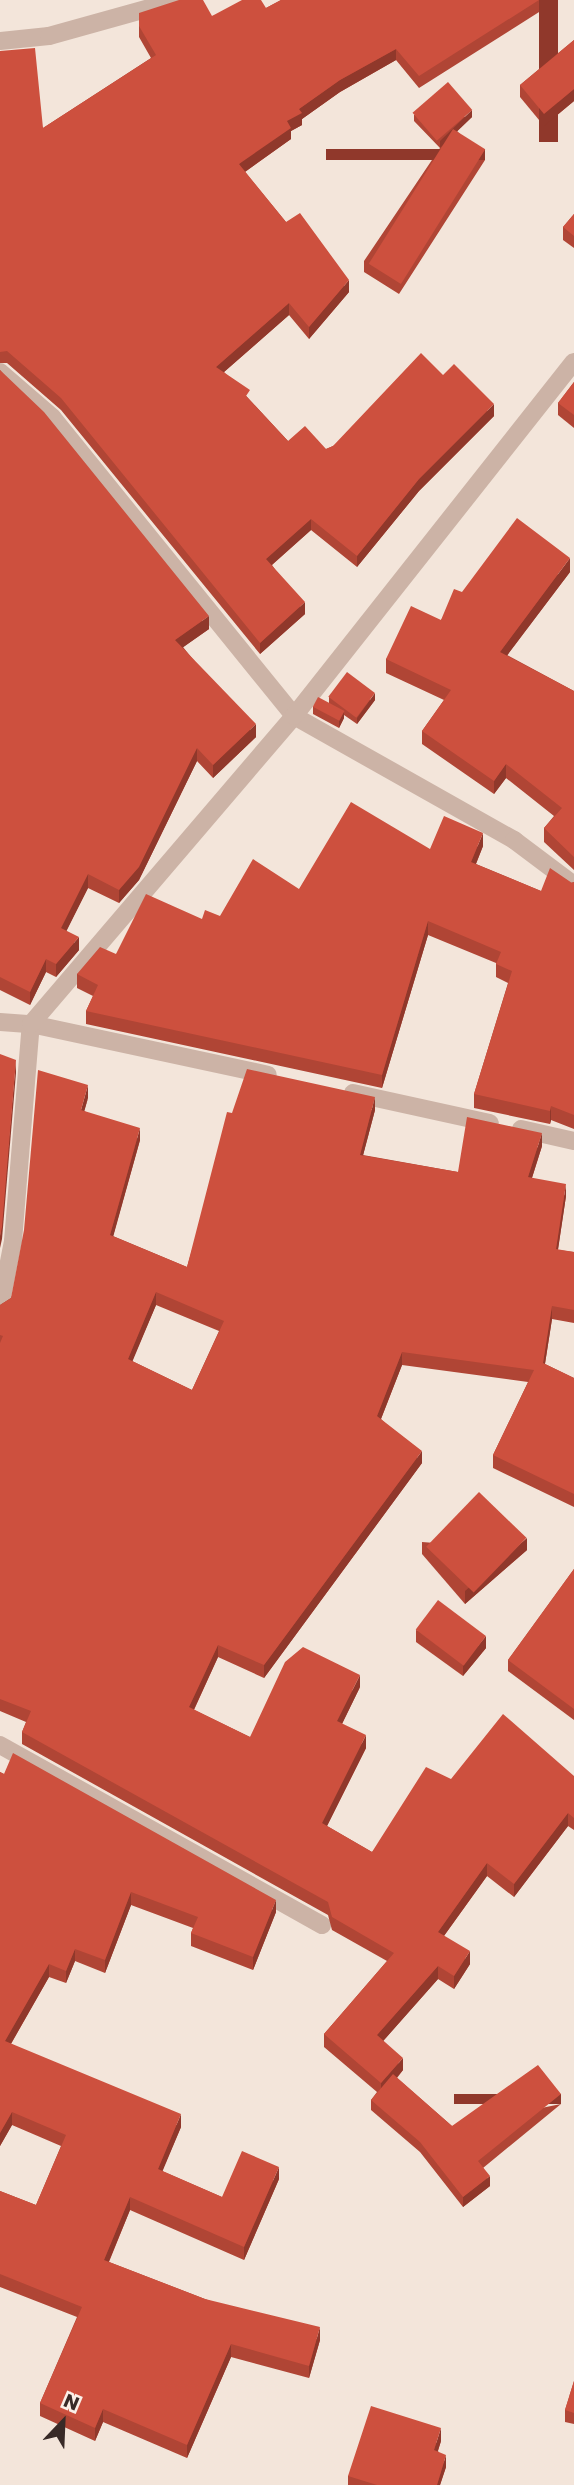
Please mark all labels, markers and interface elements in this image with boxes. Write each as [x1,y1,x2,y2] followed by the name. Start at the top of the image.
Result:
[28,2387,98,2457] north arrow
[60,2387,83,2417] text: N

